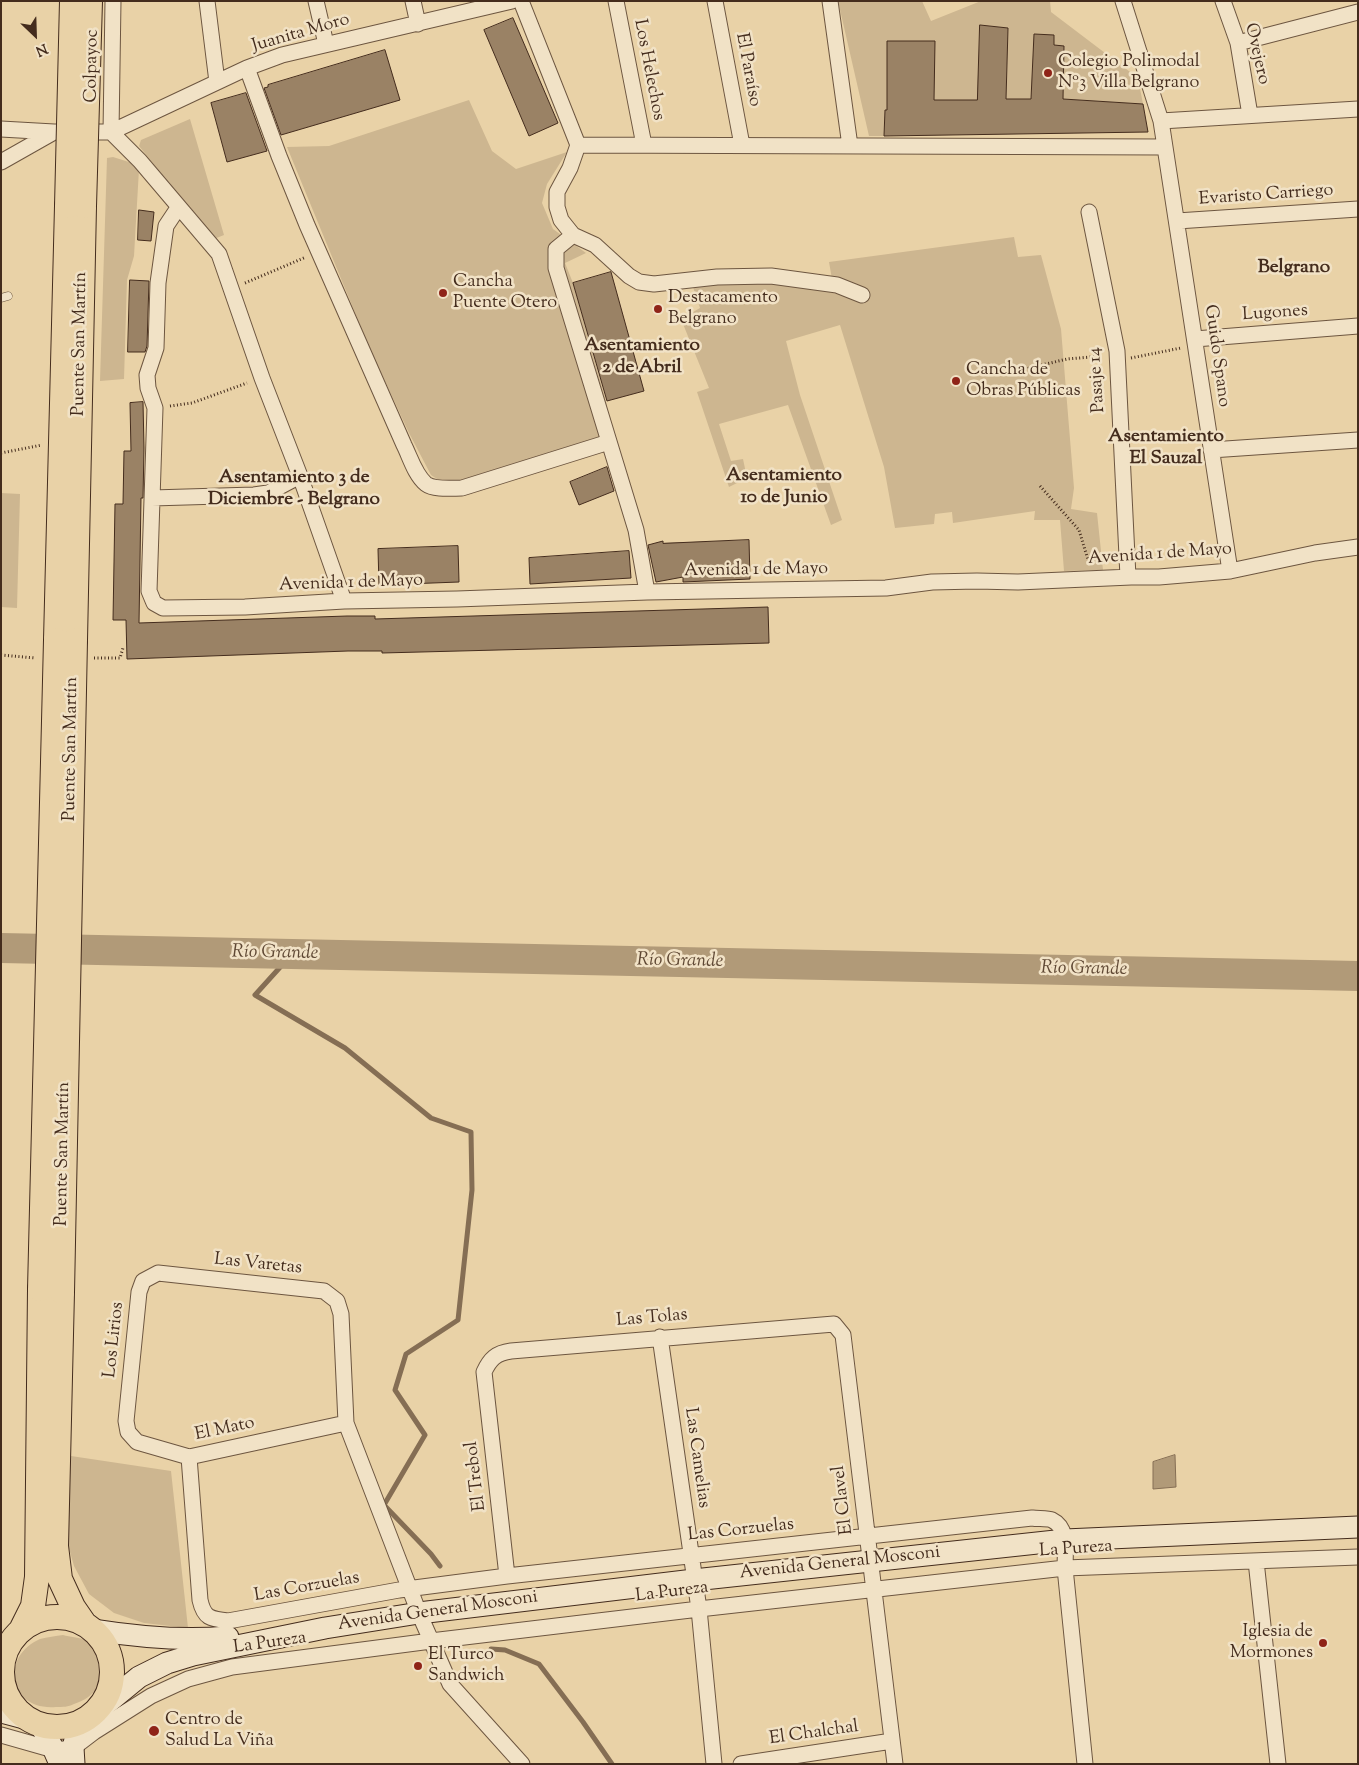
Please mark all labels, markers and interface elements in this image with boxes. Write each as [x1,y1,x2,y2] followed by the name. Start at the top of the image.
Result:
[10,10,60,60] north arrow
[250,10,352,58] street label: Juanita Moro
[628,18,668,122] street label: Los Helechos
[1238,21,1274,87] street label: Ovejero
[82,29,104,103] street label: Colpayoc
[729,31,765,109] street label: El Paraíso
[32,37,50,60] text: N
[1058,52,1200,94] place label: Colegio Polimodal Nº3 Villa Belgrano
[1042,67,1054,79] marker: Colegio Polimodal Nº3 Villa Belgrano
[1198,181,1334,211] street label: Evaristo Carriego
[1258,258,1330,280] district label: Belgrano
[69,272,93,416] street label: Puente San Martín
[453,272,557,314] place label: Cancha Puente Otero
[437,287,449,299] marker: Cancha Puente Otero
[668,288,778,330] place label: Destacamento Belgrano
[1241,301,1309,327] street label: Lugones
[652,303,664,315] marker: Destacamento Belgrano
[1198,303,1234,409] street label: Guido Spano
[584,336,700,380] district label: Asentamiento 2 de Abril
[1085,346,1111,414] street label: Pasaje 14
[966,360,1081,402] place label: Cancha de Obras Públicas
[950,375,962,387] marker: Cancha de Obras Públicas
[1108,427,1224,471] district label: Asentamiento El Sauzal
[726,466,842,510] district label: Asentamiento 10 de Junio
[208,468,380,512] district label: Asentamiento 3 de Diciembre - Belgrano
[1087,539,1233,571] street label: Avenida 1 de Mayo
[684,559,828,583] street label: Avenida 1 de Mayo
[279,571,423,597] street label: Avenida 1 de Mayo
[60,677,84,821] street label: Puente San Martín
[232,942,318,966] water label: Río Grande
[637,950,723,974] water label: Río Grande
[1041,958,1127,982] water label: Río Grande
[52,1082,76,1226] street label: Puente San Martín
[213,1250,303,1280] street label: Las Varetas
[100,1301,130,1379] street label: Los Lirios
[616,1305,688,1333] street label: Las Tolas
[678,1406,714,1510] street label: Las Camelias
[193,1413,257,1447] street label: El Mato
[462,1440,492,1512] street label: El Trebol
[829,1464,859,1536] street label: El Clavel
[687,1515,795,1547] street label: Las Corzuelas
[1039,1537,1113,1563] street label: La Pureza
[739,1543,941,1585] street label: Avenida General Mosconi
[253,1568,361,1608] street label: Las Corzuelas
[634,1578,710,1608] street label: La Pureza
[337,1587,539,1637] street label: Avenida General Mosconi
[1230,1622,1313,1665] place label: Iglesia de Mormones
[232,1628,308,1660] street label: La Pureza
[1317,1637,1329,1649] marker: Iglesia de Mormones
[428,1645,505,1688] place label: El Turco Sandwich
[412,1660,424,1672] marker: El Turco Sandwich
[165,1710,274,1752] place label: Centro de Salud La Viña
[768,1717,860,1751] street label: El Chalchal
[147,1724,161,1738] marker: Centro de Salud La Viña

